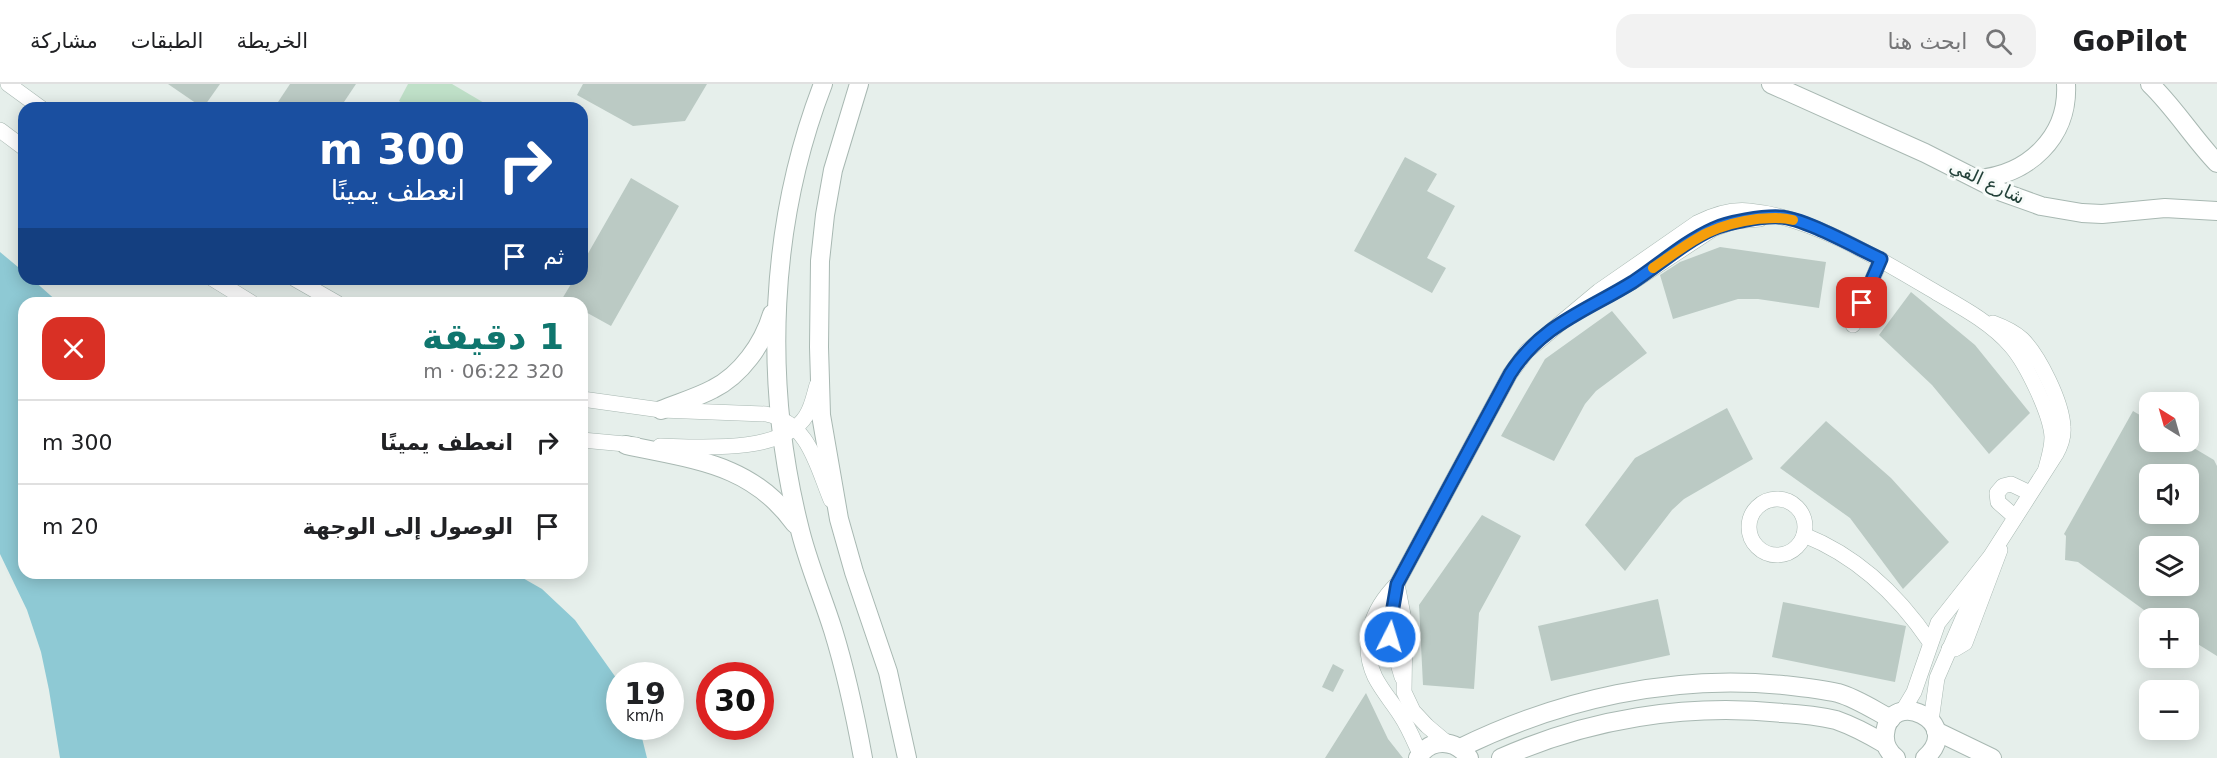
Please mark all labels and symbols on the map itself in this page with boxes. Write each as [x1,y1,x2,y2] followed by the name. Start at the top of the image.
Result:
[1946,155,2028,209] street label: شارع الفي
[1836,277,1887,328] pin
[2139,392,2199,452] north arrow
[1358,605,1422,669] position arrow
[696,662,774,740] speed limit sign: 30

